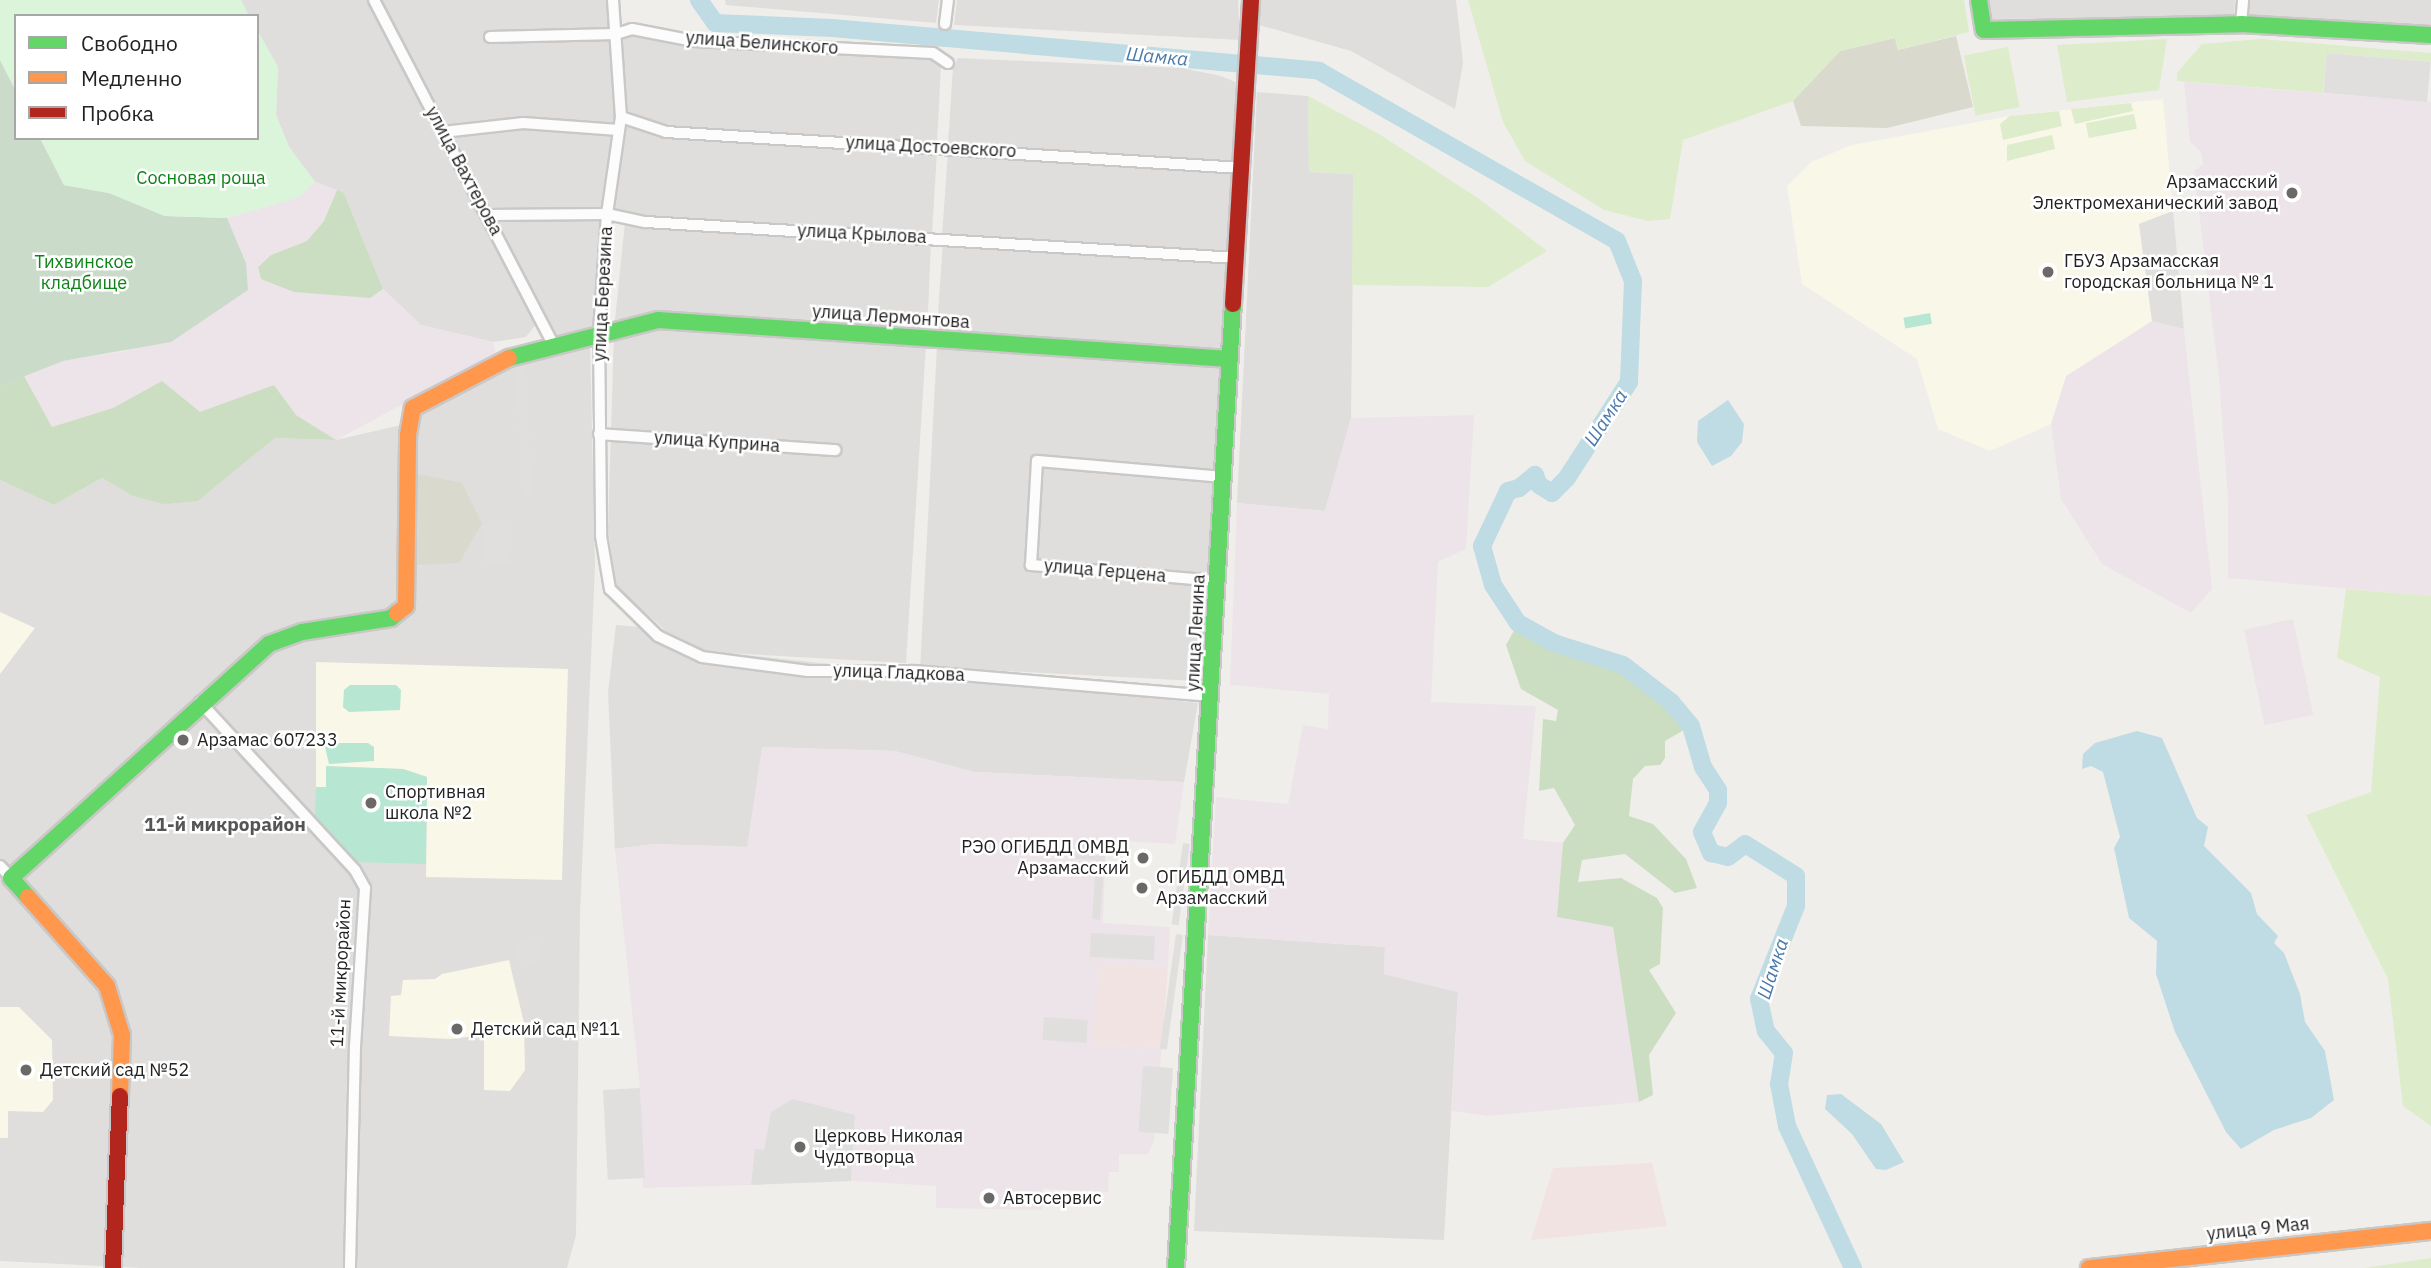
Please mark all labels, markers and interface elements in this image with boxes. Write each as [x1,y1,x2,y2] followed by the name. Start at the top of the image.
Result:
[14,14,259,140] legend
[685,27,839,59] street label: улица Белинского
[81,29,178,57] text: Свободно
[1125,43,1189,71] water label: Шамка
[81,64,182,92] text: Медленно
[81,99,154,127] text: Пробка
[421,103,507,239] street label: улица Вахтерова
[845,132,1017,162] street label: улица Достоевского
[136,167,266,189] park label: Сосновая роща
[2032,172,2278,214] place label: Арзамасский Электромеханический завод
[2284,185,2300,201] marker: Арзамасский Электромеханический завод
[797,220,927,248] street label: улица Крылова
[589,226,617,362] street label: улица Березина
[2064,251,2274,294] place label: ГБУЗ Арзамасская городская больница № 1
[34,252,134,294] park label: Тихвинское кладбище
[2038,262,2058,282] marker: ГБУЗ Арзамасская городская больница № 1
[812,301,970,333] street label: улица Лермонтова
[1579,386,1633,450] water label: Шамка
[653,427,781,457] street label: улица Куприна
[1043,555,1167,587] street label: улица Герцена
[1182,574,1210,692] street label: улица Ленина
[833,660,965,686] street label: улица Гладкова
[197,729,338,751] place label: Арзамас 607233
[175,732,191,748] marker: Арзамас 607233
[385,782,486,824] place label: Спортивная школа №2
[363,795,379,811] marker: Спортивная школа №2
[144,814,306,836] district label: 11-й микрорайон
[961,837,1129,880] place label: РЭО ОГИБДД ОМВД Арзамасский
[1135,850,1151,866] marker: РЭО ОГИБДД ОМВД Арзамасский
[1156,867,1284,910] place label: ОГИБДД ОМВД Арзамасский
[1134,880,1150,896] marker: ОГИБДД ОМВД Арзамасский
[326,898,356,1048] street label: 11-й микрорайон
[1753,936,1793,1002] water label: Шамка
[471,1018,620,1040] place label: Детский сад №11
[449,1021,465,1037] marker: Детский сад №11
[40,1059,189,1081] place label: Детский сад №52
[18,1062,34,1078] marker: Детский сад №52
[814,1126,963,1168] place label: Церковь Николая Чудотворца
[792,1139,808,1155] marker: Церковь Николая Чудотворца
[1003,1187,1102,1209] place label: Автосервис
[981,1190,997,1206] marker: Автосервис
[2206,1213,2310,1245] street label: улица 9 Мая

